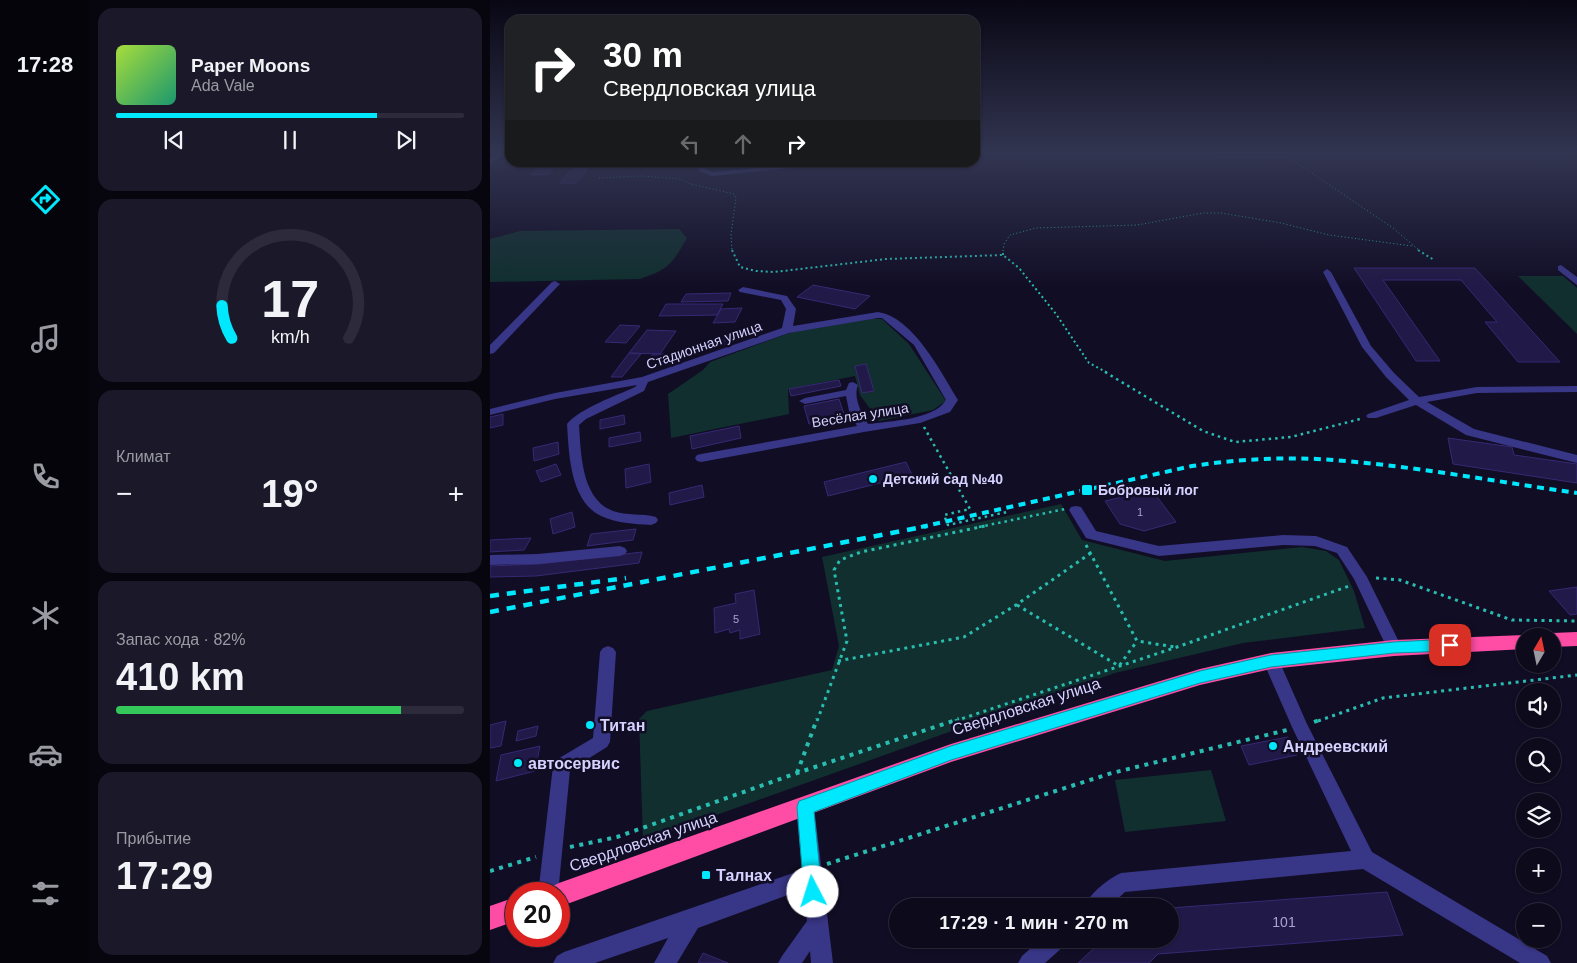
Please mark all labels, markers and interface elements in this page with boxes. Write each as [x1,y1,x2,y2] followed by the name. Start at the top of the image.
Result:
[520,35,585,100] icon: right
[603,35,683,74] text: 30 m
[17,52,73,77] text: 17:28
[191,55,310,76] text: Paper Moons
[603,76,816,101] text: Свердловская улица
[191,77,255,94] text: Ada Vale
[160,126,188,154] icon: previous
[276,126,304,154] icon: pause
[392,126,420,154] icon: next
[676,130,704,158] icon: left
[729,130,757,158] icon: ahead
[782,130,810,158] icon: right
[28,182,63,217] icon: directions
[261,270,319,328] text: 17
[644,318,764,372] street label: Стадионная улица
[28,321,63,356] icon: music
[271,327,309,347] text: km/h
[810,399,910,431] street label: Весёлая улица
[116,448,170,465] text: Климат
[28,459,63,494] icon: phone
[883,471,1003,487] place label: Детский сад №40
[261,473,319,515] text: 19°
[867,473,879,485] marker: Детский сад №40
[116,478,132,509] text: −
[448,478,464,509] text: +
[1098,482,1199,498] place label: Бобровый лог
[1080,483,1094,497] marker: Бобровый лог
[1137,506,1143,518] house number: 1
[28,598,63,633] icon: climate
[733,613,739,625] house number: 5
[1429,624,1471,666] pin
[1516,628,1561,672] north arrow
[1516,628,1561,948] map controls
[116,631,245,648] text: Запас хода · 82%
[1436,631,1464,659] icon: arrive
[116,656,245,698] text: 410 km
[950,674,1102,738] street label: Свердловская улица
[1516,683,1561,728] button: sound
[600,717,645,734] place label: Титан
[584,719,596,731] marker: Титан
[28,737,63,772] icon: car
[1283,738,1388,755] place label: Андреевский
[1516,738,1561,783] button: search
[1267,740,1279,752] marker: Андреевский
[528,755,620,772] place label: автосервис
[512,757,524,769] marker: автосервис
[1516,793,1561,838] button: layers
[567,808,719,875] street label: Свердловская улица
[116,830,191,847] text: Прибытие
[1516,848,1561,893] button: +
[116,855,213,897] text: 17:29
[786,865,838,917] position arrow
[716,867,772,884] place label: Талнах
[700,869,712,881] marker: Талнах
[28,876,63,911] icon: filters
[505,882,570,947] speed limit sign: 20
[1516,903,1561,948] button: −
[939,912,1129,933] text: 17:29 · 1 мин · 270 m
[1272,914,1296,930] house number: 101

